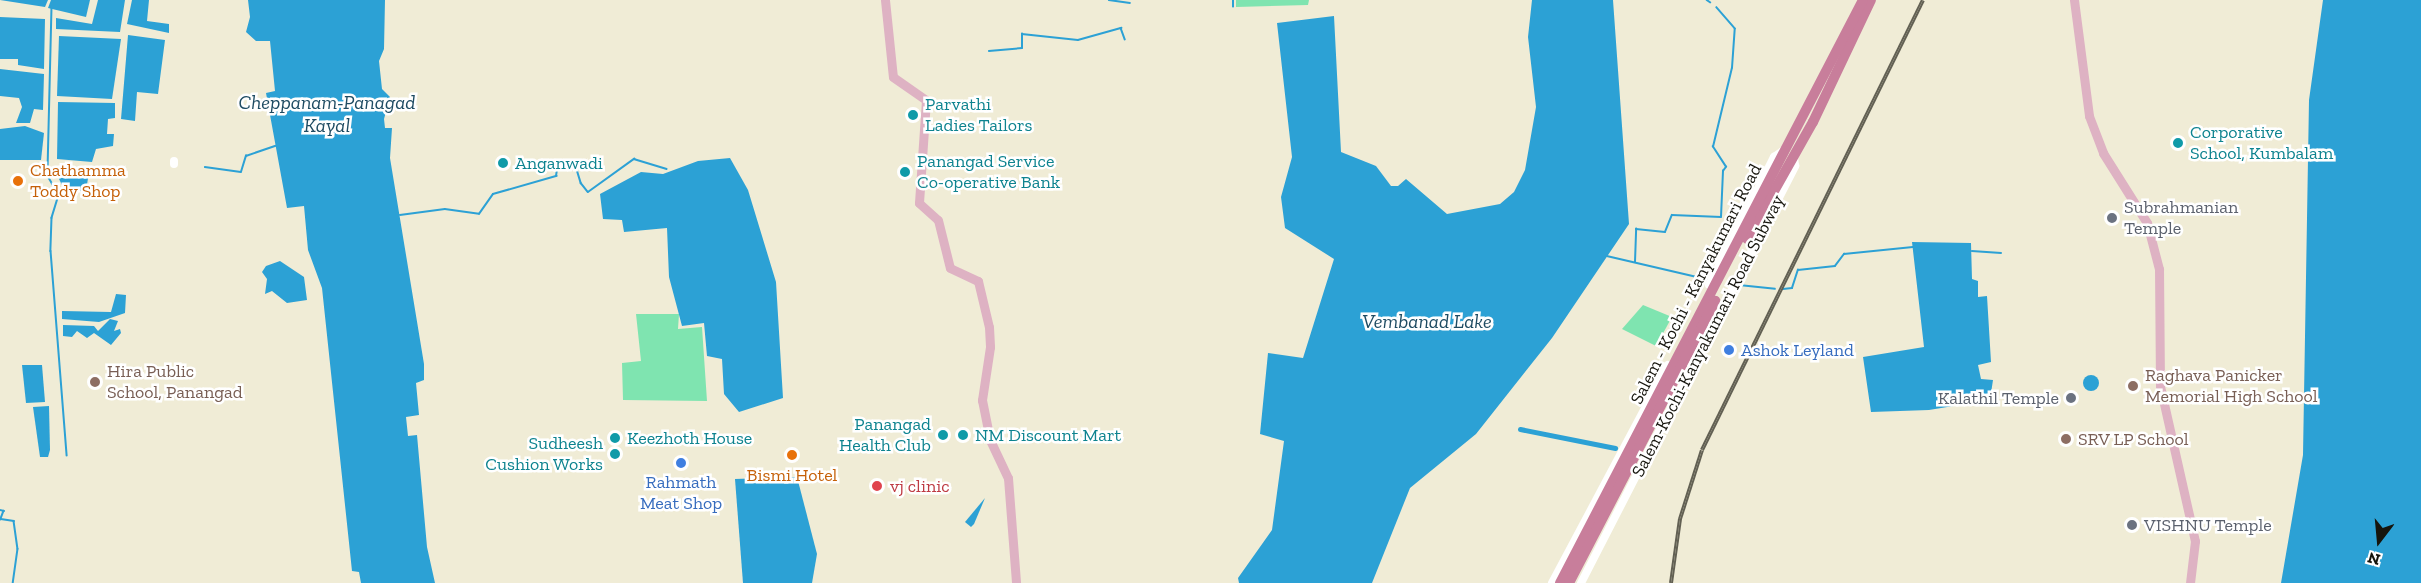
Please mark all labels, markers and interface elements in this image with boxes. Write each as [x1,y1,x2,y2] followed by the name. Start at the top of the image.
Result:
[239,90,415,137] water label: Cheppanam-Panagad Kayal
[925,94,1033,136] place label: Parvathi Ladies Tailors
[906,108,920,122] marker: Parvathi Ladies Tailors
[2190,122,2333,164] place label: Corporative School, Kumbalam
[2171,136,2185,150] marker: Corporative School, Kumbalam
[917,151,1060,194] place label: Panangad Service Co-operative Bank
[515,152,603,174] place label: Anganwadi
[496,156,510,170] marker: Anganwadi
[30,160,126,202] place label: Chathamma Toddy Shop
[1626,160,1766,408] street label: Salem - Kochi - Kanyakumari Road
[898,165,912,179] marker: Panangad Service Co-operative Bank
[11,174,25,188] marker: Chathamma Toddy Shop
[1627,191,1789,481] street label: Salem-Kochi-Kanyakumari Road Subway
[2124,197,2238,240] place label: Subrahmanian Temple
[2105,211,2119,225] marker: Subrahmanian Temple
[1362,309,1492,333] water label: Vembanad Lake
[1741,339,1854,361] place label: Ashok Leyland
[1722,343,1736,357] marker: Ashok Leyland
[107,361,243,404] place label: Hira Public School, Panangad
[2145,365,2318,407] place label: Raghava Panicker Memorial High School
[88,375,102,389] marker: Hira Public School, Panangad
[2126,379,2140,393] marker: Raghava Panicker Memorial High School
[1937,387,2059,409] place label: Kalathil Temple
[2064,391,2078,405] marker: Kalathil Temple
[839,414,931,456] place label: Panangad Health Club
[975,424,1121,446] place label: NM Discount Mart
[627,427,752,449] place label: Keezhoth House
[936,428,950,442] marker: Panangad Health Club
[956,428,970,442] marker: NM Discount Mart
[2078,428,2189,450] place label: SRV LP School
[608,431,622,445] marker: Keezhoth House
[2059,432,2073,446] marker: SRV LP School
[485,433,603,476] place label: Sudheesh Cushion Works
[608,447,622,461] marker: Sudheesh Cushion Works
[785,448,799,462] marker: Bismi Hotel
[674,456,688,470] marker: Rahmath Meat Shop
[747,464,837,486] place label: Bismi Hotel
[640,472,722,514] place label: Rahmath Meat Shop
[890,475,950,497] place label: vj clinic
[868,477,886,495] marker: vj clinic
[2349,511,2409,571] north arrow
[2144,514,2272,536] place label: VISHNU Temple
[2125,518,2139,532] marker: VISHNU Temple
[2365,548,2382,570] text: N

